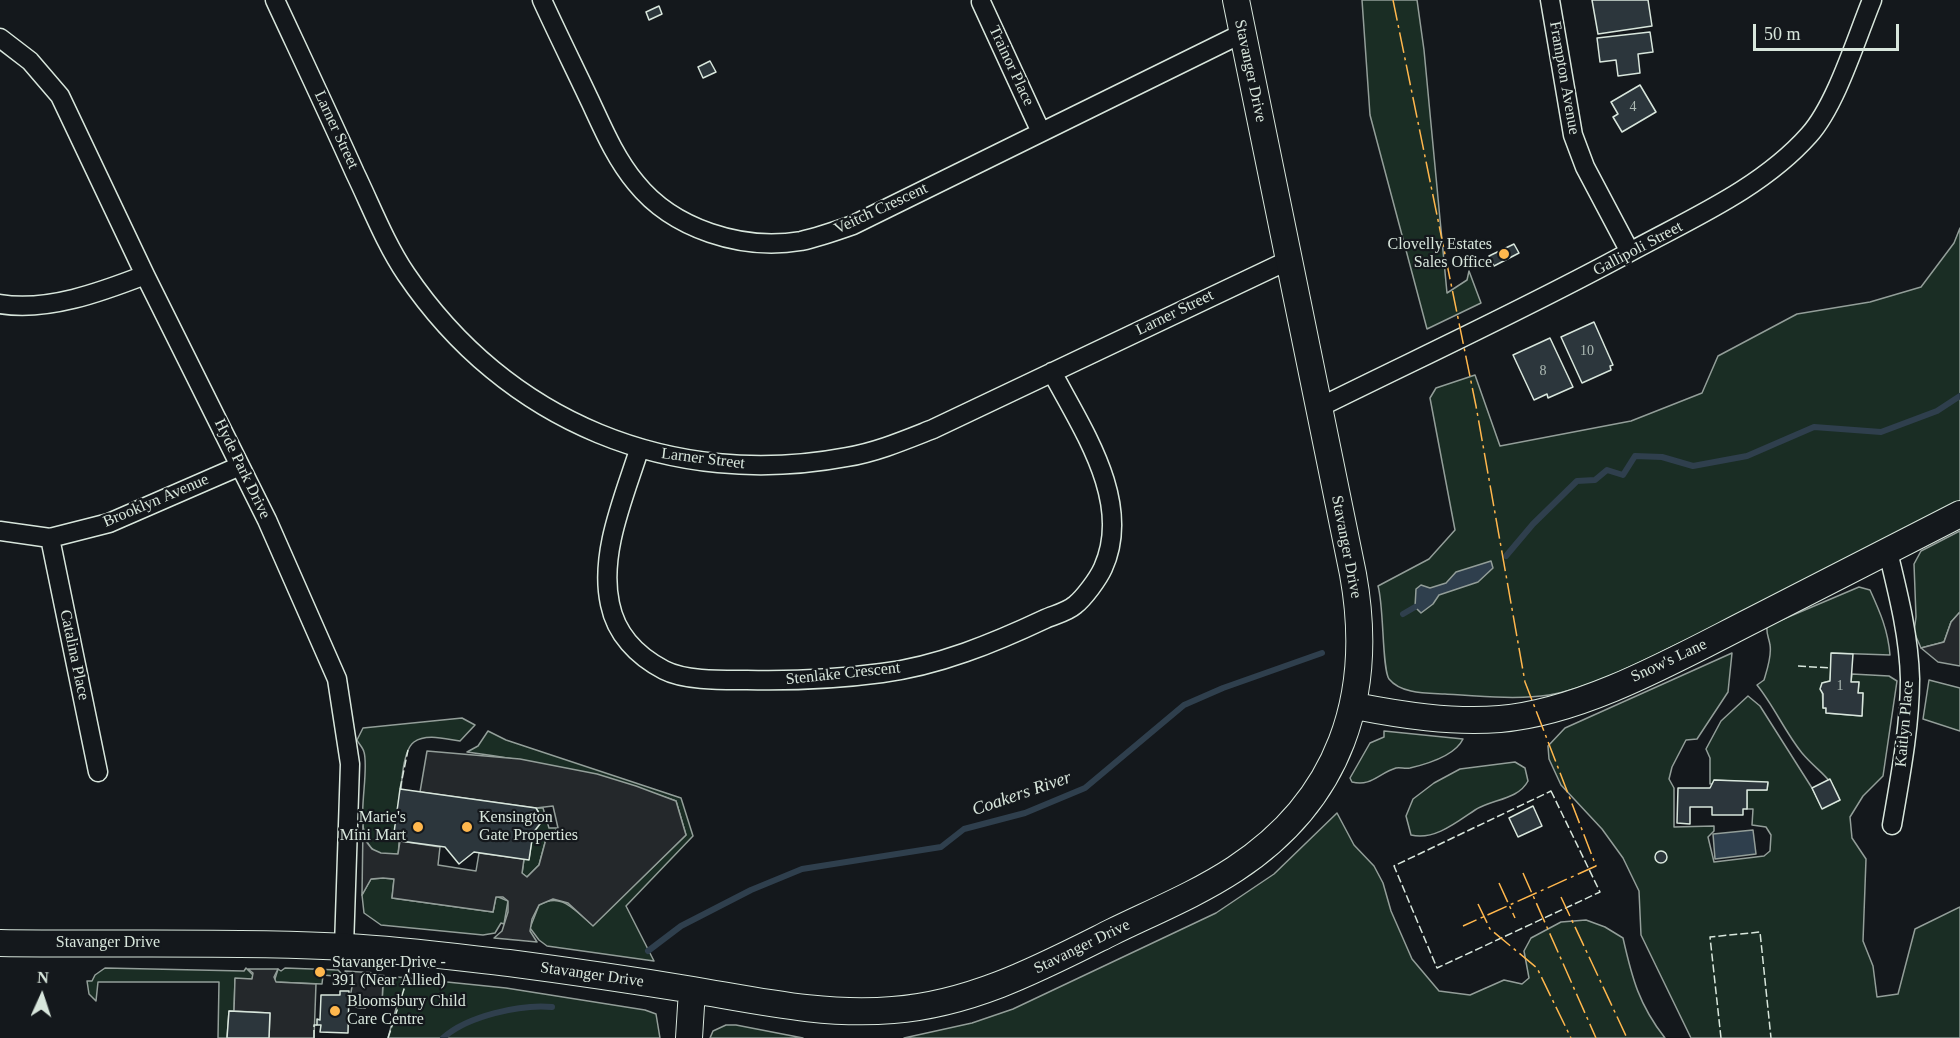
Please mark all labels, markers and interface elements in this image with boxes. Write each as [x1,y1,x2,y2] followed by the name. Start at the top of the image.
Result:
[1756,12,1902,50] scale bar
[1230,18,1270,124] street label: Stavanger Drive
[1545,20,1583,136] street label: Frampton Avenue
[984,23,1038,109] street label: Trainor Place
[1764,24,1801,44] text: 50 m
[310,88,362,172] street label: Larner Street
[1630,99,1636,115] house number: 4
[831,179,931,239] street label: Veitch Crescent
[1590,217,1686,281] street label: Gallipoli Street
[1388,235,1492,273] place label: Clovelly Estates Sales Office
[1497,247,1511,261] marker: Clovelly Estates Sales Office
[1133,286,1217,340] street label: Larner Street
[1580,343,1594,359] house number: 10
[1540,363,1546,379] house number: 8
[210,416,274,522] street label: Hyde Park Drive
[660,444,746,474] street label: Larner Street
[100,470,212,532] street label: Brooklyn Avenue
[1327,494,1365,600] street label: Stavanger Drive
[55,608,93,702] street label: Catalina Place
[1628,635,1710,687] street label: Snow's Lane
[785,658,901,690] street label: Stenlake Crescent
[1837,678,1844,694] house number: 1
[1892,680,1918,768] street label: Kaitlyn Place
[970,767,1074,821] water label: Coakers River
[340,808,406,846] place label: Marie's Mini Mart
[479,808,578,846] place label: Kensington Gate Properties
[411,820,425,834] marker: Marie's Mini Mart
[460,820,474,834] marker: Kensington Gate Properties
[1031,915,1133,979] street label: Stavanger Drive
[56,933,160,953] street label: Stavanger Drive
[332,953,446,991] place label: Stavanger Drive - 391 (Near Allied)
[539,958,645,992] street label: Stavanger Drive
[313,965,327,979] marker: Stavanger Drive - 391 (Near Allied)
[12,966,72,1026] north arrow
[37,969,49,986] text: N
[347,992,466,1030] place label: Bloomsbury Child Care Centre
[328,1004,342,1018] marker: Bloomsbury Child Care Centre

